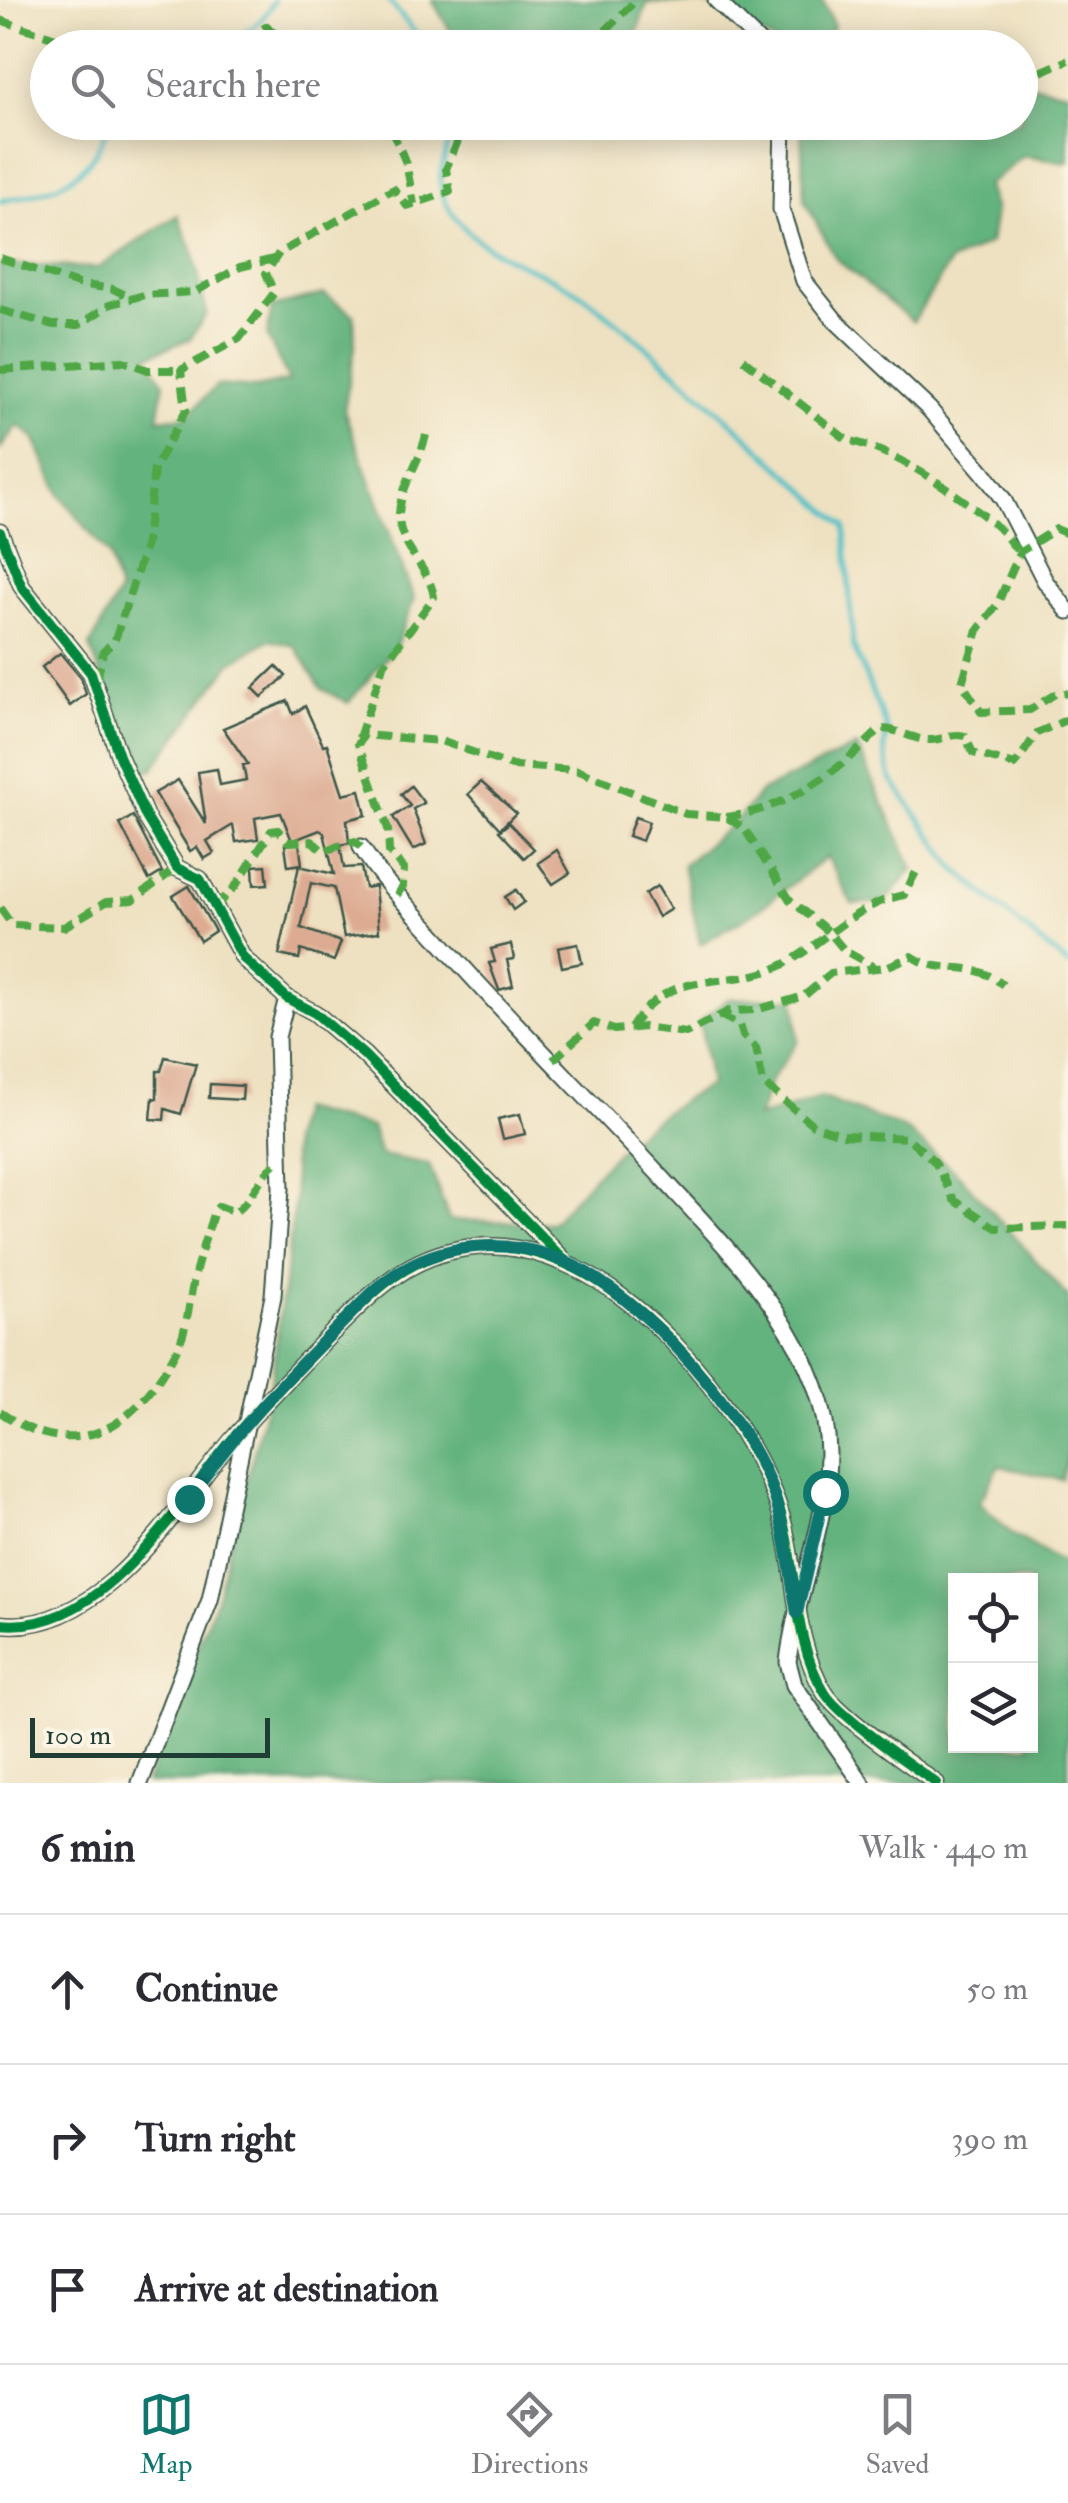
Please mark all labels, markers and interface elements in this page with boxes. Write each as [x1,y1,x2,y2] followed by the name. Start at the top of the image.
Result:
[30,30,1038,140] search box
[65,58,120,113] icon: search
[145,61,321,109] text: Search here
[803,1470,849,1516] route start
[167,1477,213,1523] route end
[948,1573,1038,1753] map controls
[948,1573,1038,1663] button: locate
[948,1663,1038,1753] button: layers
[30,1713,270,1758] scale bar
[45,1718,111,1753] text: 100 m
[40,1822,135,1874] text: 6 min
[859,1828,1028,1868] text: Walk · 440 m
[40,1962,95,2017] icon: ahead
[135,1965,278,2013] text: Continue
[966,1969,1028,2009] text: 50 m
[40,2112,95,2167] icon: right
[135,2115,296,2163] text: Turn right
[951,2119,1028,2159] text: 390 m
[40,2262,95,2317] icon: arrive
[135,2265,439,2313] text: Arrive at destination
[139,2387,194,2482] tab: Map
[471,2387,588,2482] tab: Directions
[865,2387,929,2482] tab: Saved

